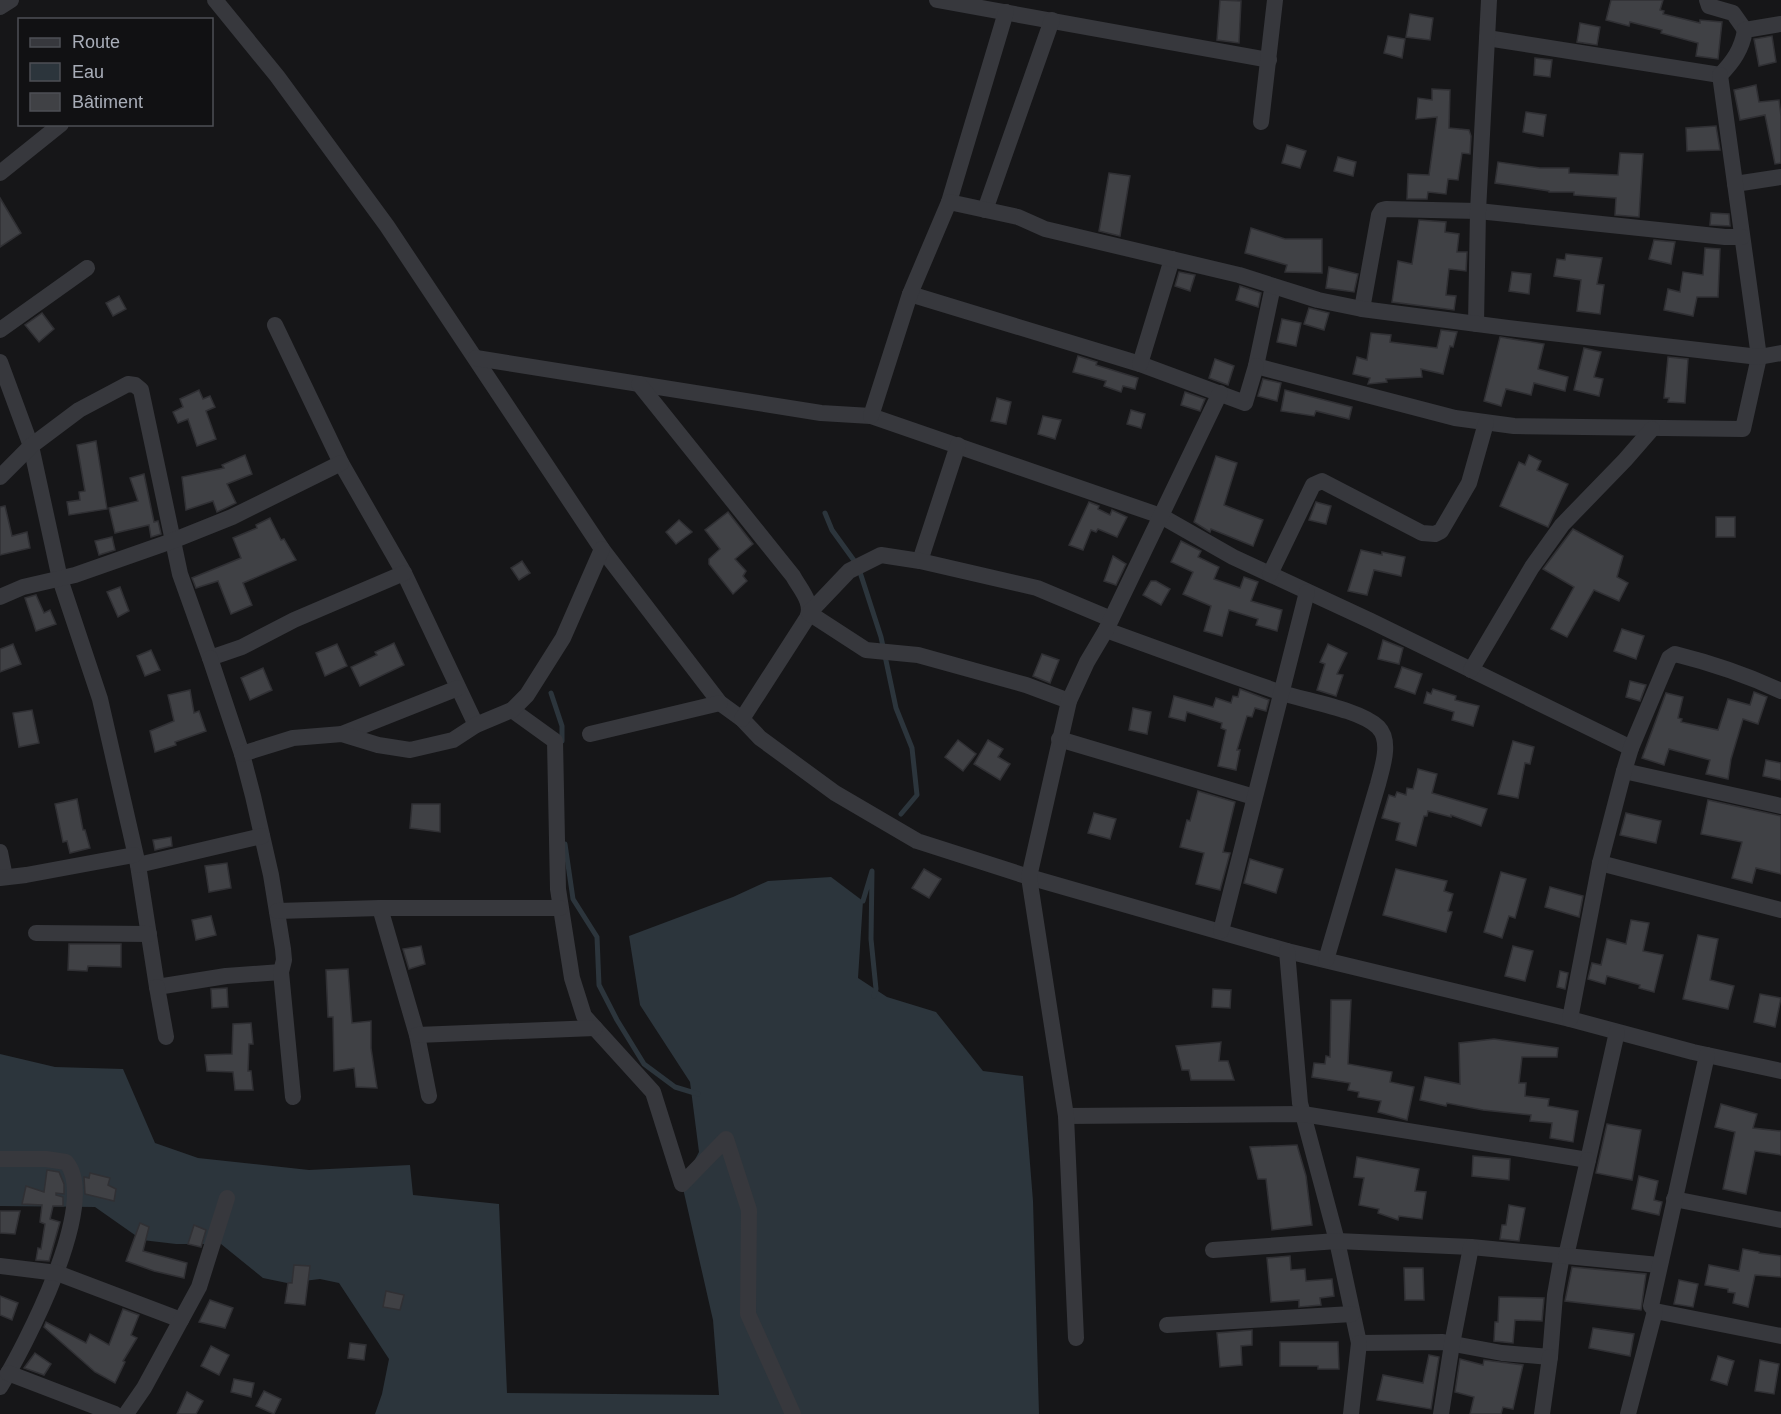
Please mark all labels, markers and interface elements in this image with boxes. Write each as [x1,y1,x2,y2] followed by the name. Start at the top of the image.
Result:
[18,18,213,126] legend
[72,32,120,52] text: Route
[72,62,104,82] text: Eau
[72,92,143,112] text: Bâtiment

